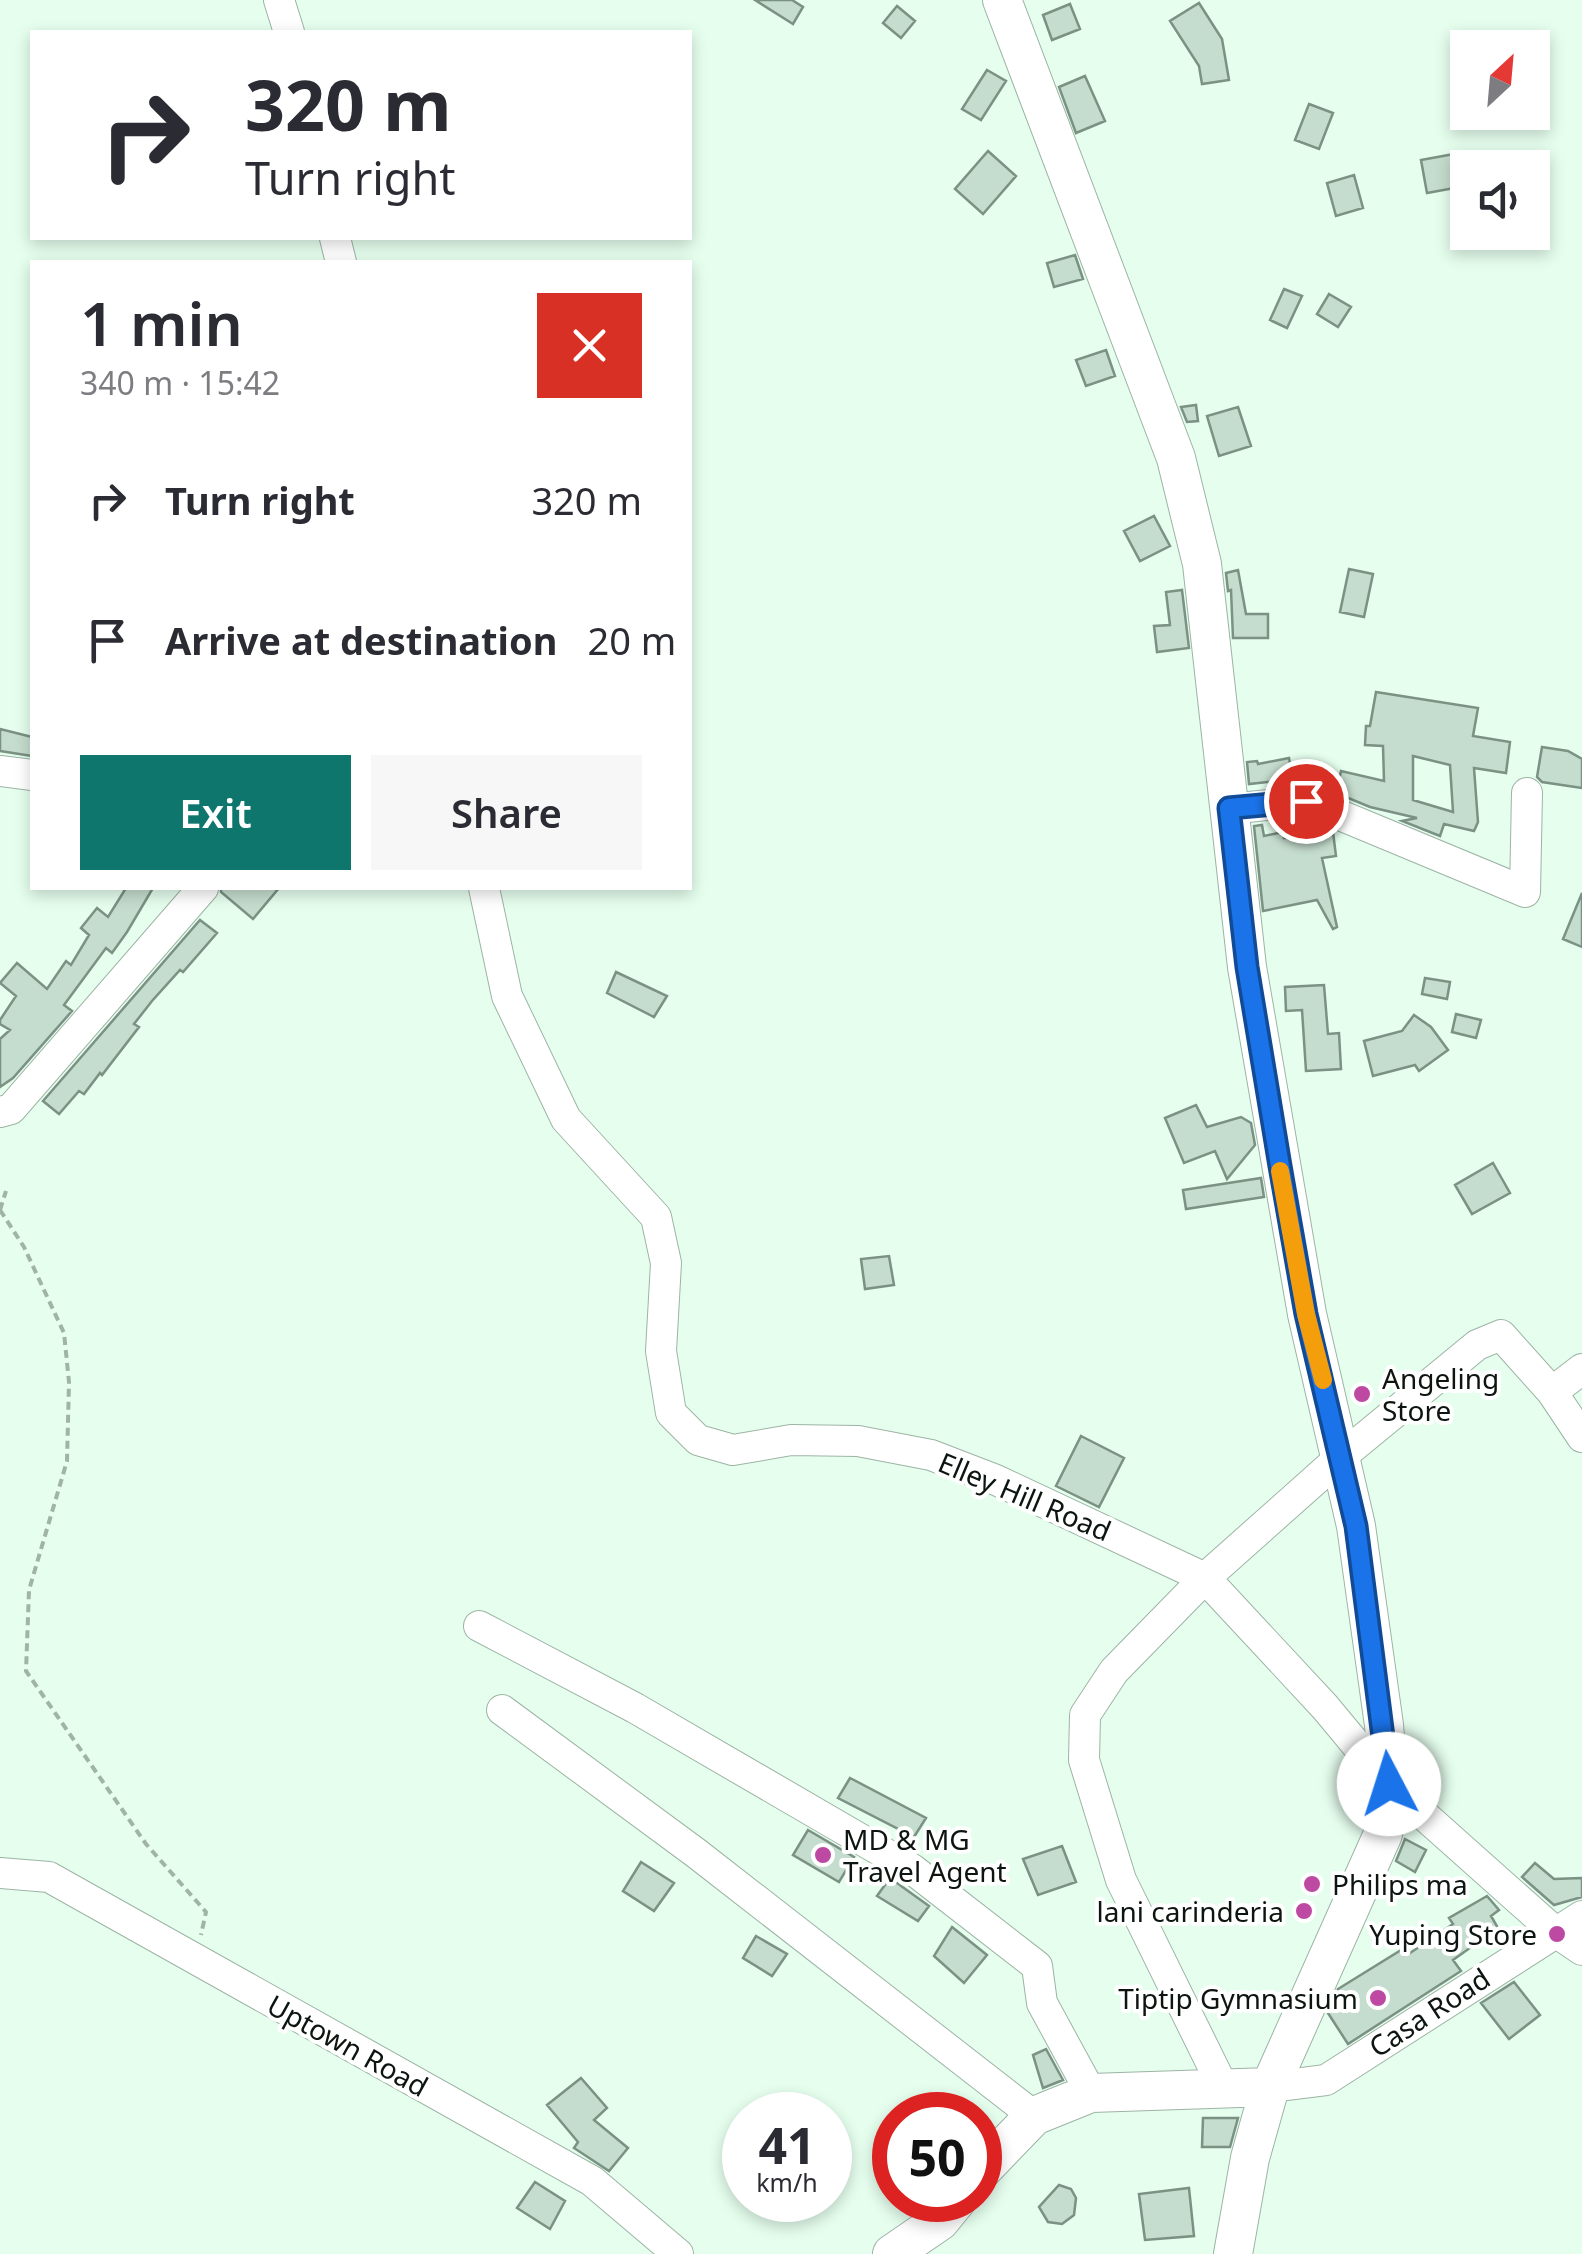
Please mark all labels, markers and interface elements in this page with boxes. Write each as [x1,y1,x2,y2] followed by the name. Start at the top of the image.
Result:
[1450,30,1550,130] north arrow
[1450,30,1550,250] map controls
[245,56,452,152] text: 320 m
[80,70,210,200] icon: right
[245,147,456,208] text: Turn right
[1450,150,1550,250] button: sound
[80,282,243,364] text: 1 min
[537,293,642,398] button: close
[80,361,280,404] text: 340 m · 15:42
[80,473,135,528] icon: right
[165,474,355,526] text: Turn right
[531,474,642,526] text: 320 m
[80,613,135,668] icon: arrive
[165,614,557,666] text: Arrive at destination
[587,614,676,666] text: 20 m
[80,755,351,870] button: Exit
[371,755,642,870] button: Share
[1264,759,1349,844] pin
[1279,774,1334,829] icon: arrive
[1382,1359,1499,1429] place label: Angeling Store
[1351,1383,1373,1405] marker: Angeling Store
[933,1443,1117,1549] street label: Elley Hill Road
[1337,1732,1441,1836] position arrow
[843,1820,1007,1890] place label: MD & MG Travel Agent
[812,1844,834,1866] marker: MD & MG Travel Agent
[1332,1865,1468,1903] place label: Philips ma
[1301,1873,1323,1895] marker: Philips ma
[1097,1892,1284,1930] place label: lani carinderia
[1293,1900,1315,1922] marker: lani carinderia
[1369,1915,1537,1953] place label: Yuping Store
[1546,1923,1568,1945] marker: Yuping Store
[1361,1959,1497,2065] street label: Casa Road
[1118,1979,1358,2017] place label: Tiptip Gymnasium
[261,1985,435,2105] street label: Uptown Road
[1367,1987,1389,2009] marker: Tiptip Gymnasium
[872,2092,1002,2222] speed limit sign: 50
[758,2111,816,2179] text: 41
[756,2165,818,2199] text: km/h

